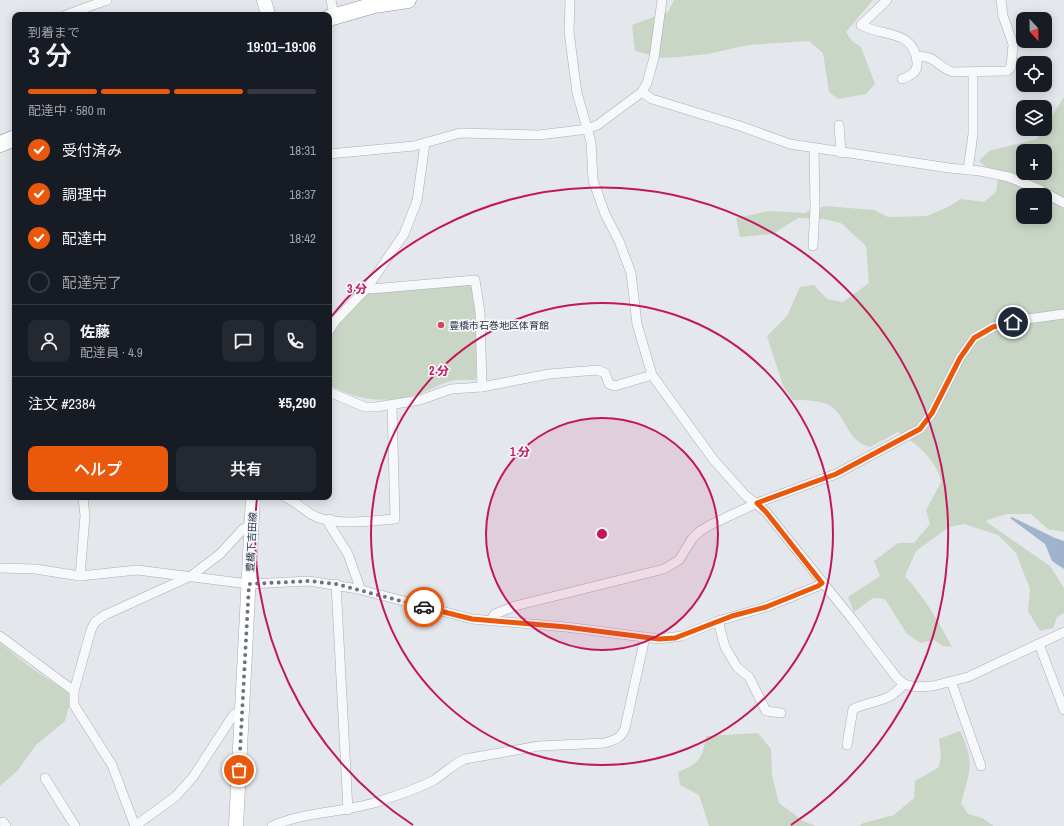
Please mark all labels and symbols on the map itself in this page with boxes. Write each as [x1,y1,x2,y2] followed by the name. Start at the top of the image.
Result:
[1016,12,1052,48] north arrow
[347,281,367,297] text: 3 分
[996,305,1030,339] pin
[449,319,549,332] place label: 豊橋市石巻地区体育館
[436,320,446,330] marker: 豊橋市石巻地区体育館
[429,363,449,379] text: 2 分
[510,444,530,460] text: 1 分
[243,512,260,572] street label: 豊橋下吉田線
[595,527,609,541] centre of rings
[404,587,444,627] courier
[222,753,256,787] pin

